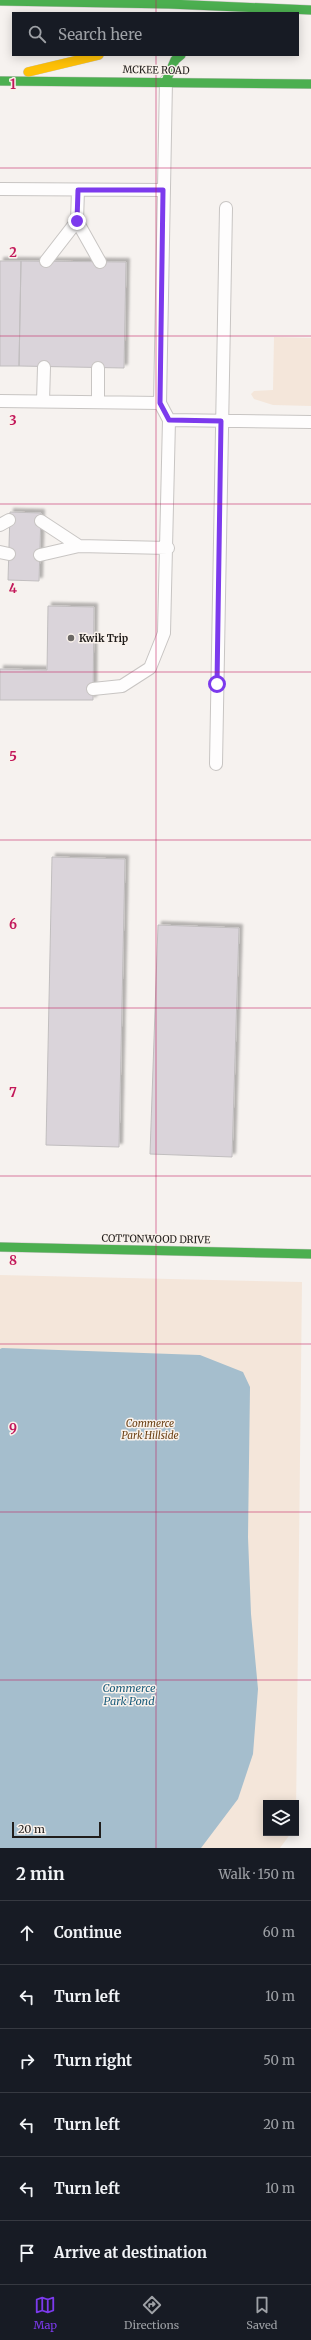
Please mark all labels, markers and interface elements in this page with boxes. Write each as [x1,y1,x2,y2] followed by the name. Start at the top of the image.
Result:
[12,12,299,56] search box
[26,23,48,45] icon: search
[58,25,142,44] text: Search here
[122,63,190,77] street label: MCKEE ROAD
[10,76,16,93] text: 1
[68,212,86,230] route end
[9,244,17,261] text: 2
[9,412,17,429] text: 3
[9,580,18,597] text: 4
[79,632,129,645] place label: Kwik Trip
[66,633,76,643] marker: Kwik Trip
[208,675,226,693] route start
[9,748,17,765] text: 5
[9,916,17,933] text: 6
[9,1084,17,1101] text: 7
[101,1232,211,1246] street label: COTTONWOOD DRIVE
[9,1252,17,1269] text: 8
[121,1417,179,1442] park label: Commerce Park Hillside
[9,1420,17,1437] text: 9
[102,1681,156,1708] water label: Commerce Park Pond
[263,1800,299,1836] map controls
[263,1800,299,1836] button: layers
[12,1820,101,1839] scale bar
[18,1822,45,1836] text: 20 m
[16,1863,64,1885] text: 2 min
[218,1866,295,1883] text: Walk · 150 m
[16,1922,38,1944] icon: ahead
[54,1923,122,1942] text: Continue
[263,1924,295,1941] text: 60 m
[16,1986,38,2008] icon: left
[54,1987,120,2006] text: Turn left
[265,1988,295,2005] text: 10 m
[16,2050,38,2072] icon: right
[54,2051,132,2070] text: Turn right
[263,2052,295,2069] text: 50 m
[16,2114,38,2136] icon: left
[54,2115,120,2134] text: Turn left
[263,2116,295,2133] text: 20 m
[16,2178,38,2200] icon: left
[54,2179,120,2198] text: Turn left
[265,2180,295,2197] text: 10 m
[16,2242,38,2264] icon: arrive
[54,2243,207,2262] text: Arrive at destination
[34,2294,57,2332] tab: Map
[124,2294,179,2332] tab: Directions
[246,2294,277,2332] tab: Saved

